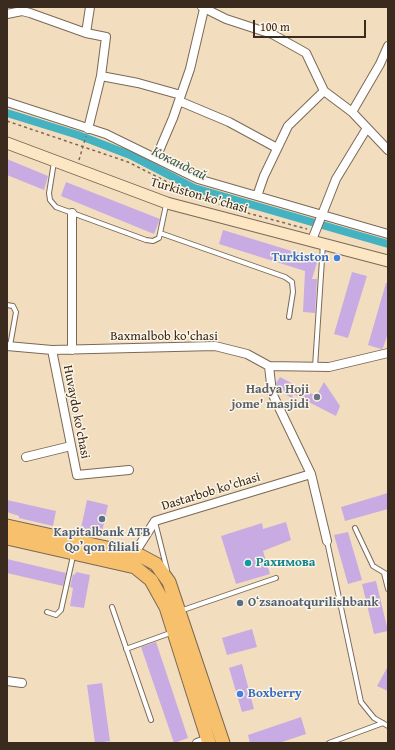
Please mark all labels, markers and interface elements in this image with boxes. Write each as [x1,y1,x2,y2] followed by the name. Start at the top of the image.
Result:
[255,12,368,38] scale bar
[260,18,290,35] text: 100 m
[149,143,209,185] water label: Кокандсай
[148,175,250,217] street label: Turkiston ko'chasi
[271,250,329,266] place label: Turkiston
[332,253,342,263] marker: Turkiston
[110,329,218,345] street label: Baxmalbob ko'chasi
[59,364,93,460] street label: Huvaydo ko'chasi
[231,382,309,413] place label: Hadya Hoji jome' masjidi
[312,392,322,402] marker: Hadya Hoji jome' masjidi
[160,470,262,514] street label: Dastarbob ko'chasi
[97,514,107,524] marker: Kapitalbank ATB Qo’qon filiali
[53,525,151,556] place label: Kapitalbank ATB Qo’qon filiali
[256,555,315,571] place label: Рахимова
[243,558,253,568] marker: Рахимова
[248,595,379,611] place label: Oʻzsanoatqurilishbank
[235,598,245,608] marker: Oʻzsanoatqurilishbank
[248,686,302,702] place label: Boxberry
[235,689,245,699] marker: Boxberry

